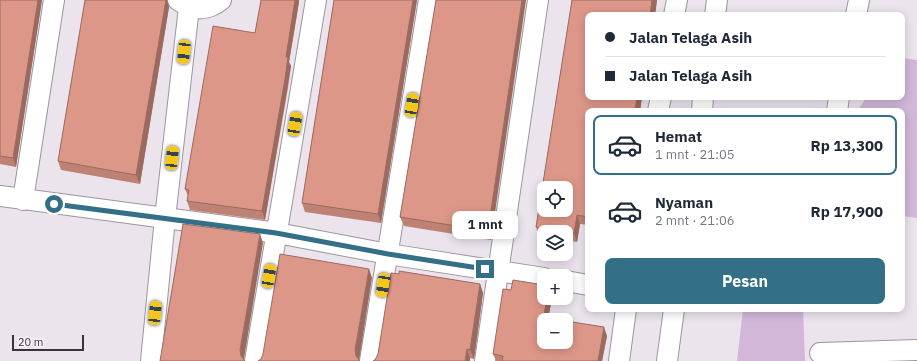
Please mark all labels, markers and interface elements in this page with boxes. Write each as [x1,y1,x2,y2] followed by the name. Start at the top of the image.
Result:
[629,28,752,47] text: Jalan Telaga Asih
[177,39,191,65] car
[629,66,752,85] text: Jalan Telaga Asih
[404,92,420,118] car
[287,111,303,137] car
[607,127,643,163] icon: car
[655,127,702,146] text: Hemat
[811,136,883,155] text: Rp 13,300
[165,145,179,171] car
[655,146,735,163] text: 1 mnt · 21:05
[537,181,573,349] map controls
[537,181,573,217] button: locate
[607,193,643,229] icon: car
[655,193,713,212] text: Nyaman
[45,195,63,213] route start
[811,202,883,221] text: Rp 17,900
[452,211,518,239] callout: 1 mnt
[655,212,735,229] text: 2 mnt · 21:06
[467,216,503,233] text: 1 mnt
[537,225,573,261] button: layers
[605,258,885,304] button: Pesan
[476,260,494,278] route end
[261,263,277,289] car
[537,269,573,305] button: +
[375,272,391,298] car
[148,300,162,326] car
[537,313,573,349] button: −
[12,333,84,352] scale bar
[18,335,43,349] text: 20 m

